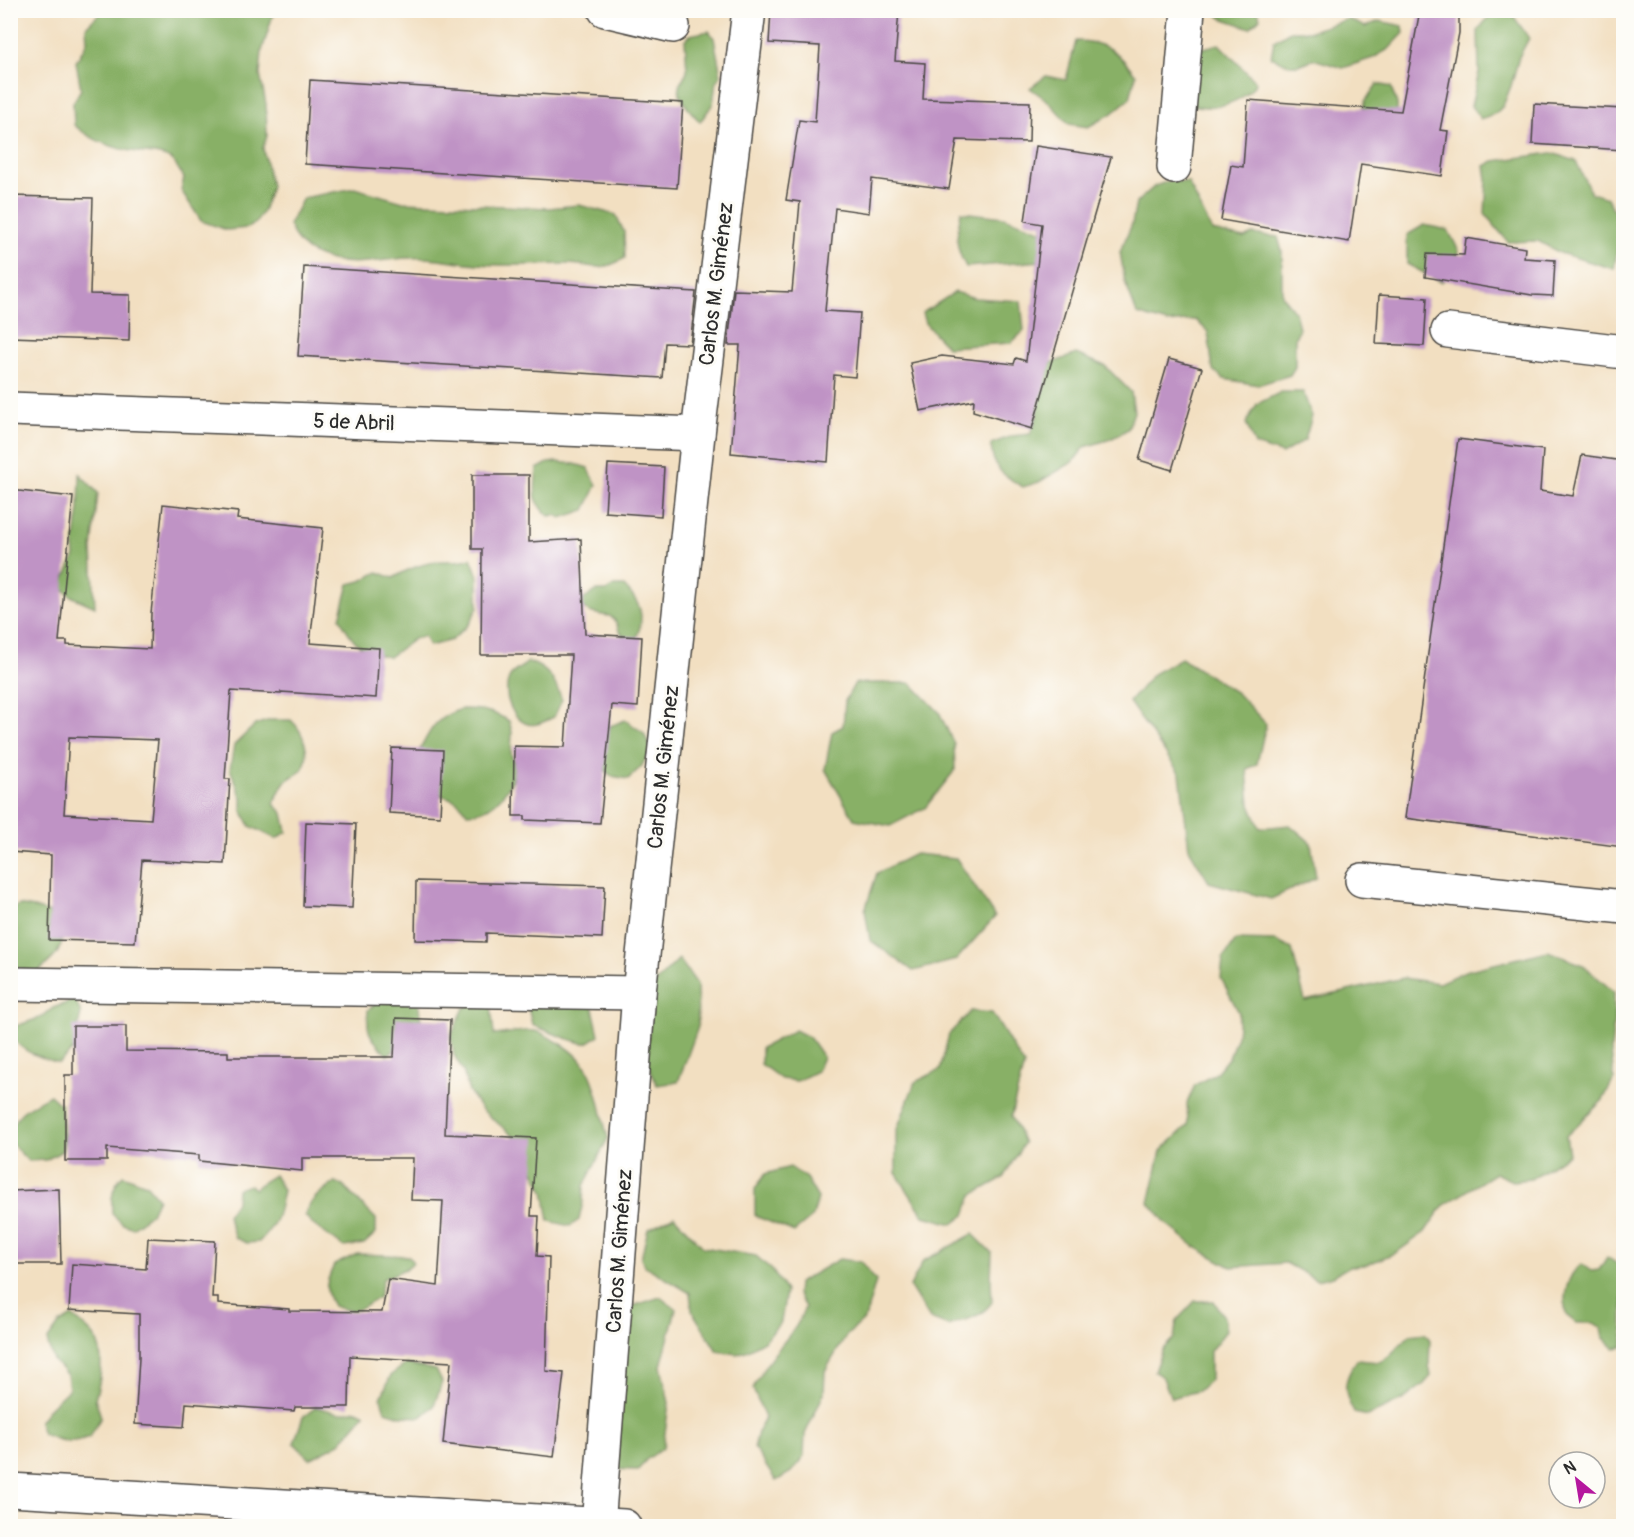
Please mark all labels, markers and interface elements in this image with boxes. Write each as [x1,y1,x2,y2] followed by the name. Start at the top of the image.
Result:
[693,201,740,367] street label: Carlos M. Giménez
[313,408,395,437] street label: 5 de Abril
[641,684,686,850] street label: Carlos M. Giménez
[600,1168,639,1334] street label: Carlos M. Giménez
[1547,1450,1607,1510] north arrow
[1560,1456,1580,1479] text: N

